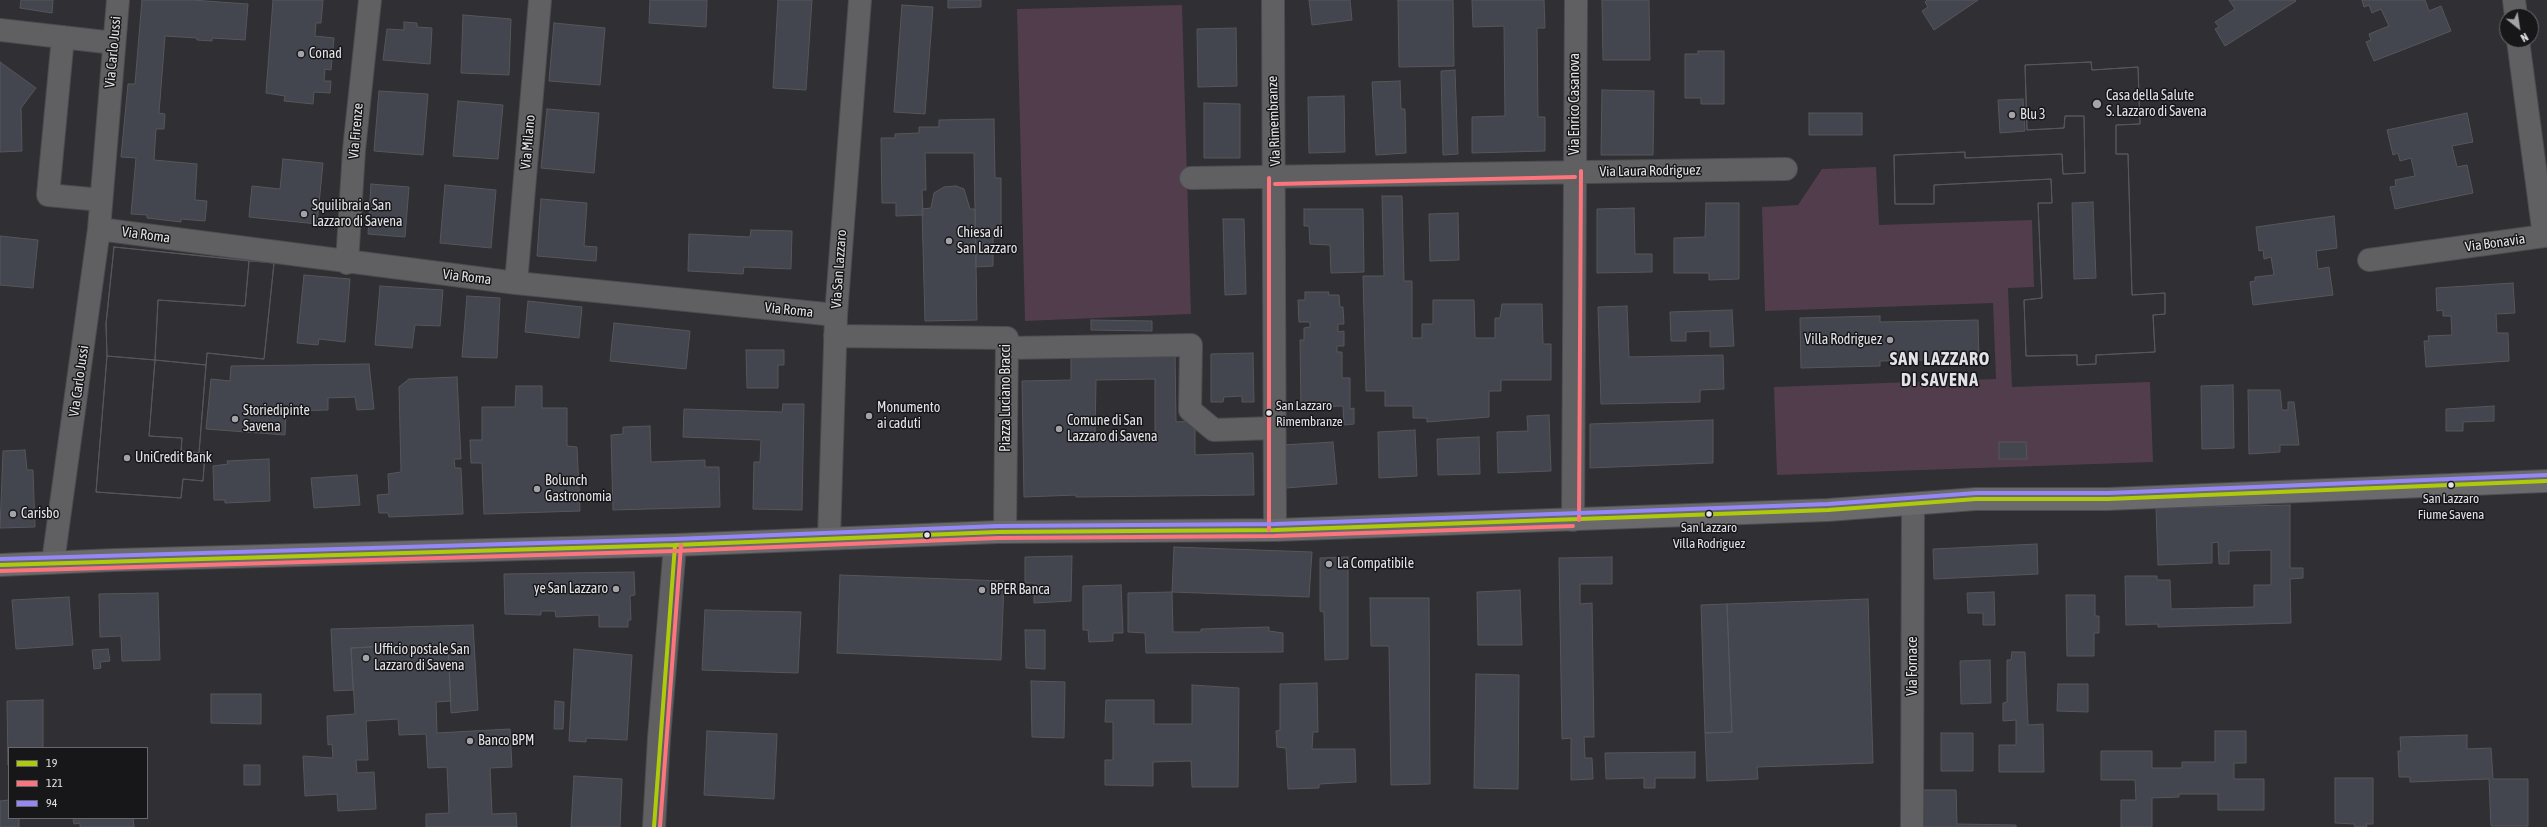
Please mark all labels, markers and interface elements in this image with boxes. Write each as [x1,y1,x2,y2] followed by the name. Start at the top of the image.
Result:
[2499,8,2539,48] north arrow
[102,15,124,89] street label: Via Carlo Jussi
[2519,31,2530,44] text: N
[309,46,342,62] place label: Conad
[296,49,306,59] marker: Conad
[1567,53,1583,155] street label: Via Enrico Casanova
[1264,76,1284,166] street label: Via Rimembranze
[2106,88,2207,120] place label: Casa della Salute S. Lazzaro di Savena
[2091,98,2103,110] marker: Casa della Salute S. Lazzaro di Savena
[345,102,367,160] street label: Via Firenze
[2020,107,2046,123] place label: Blu 3
[2007,110,2017,120] marker: Blu 3
[517,114,539,170] street label: Via Milano
[1599,162,1701,180] street label: Via Laura Rodriguez
[312,198,403,230] place label: Squilibrai a San Lazzaro di Savena
[299,209,309,219] marker: Squilibrai a San Lazzaro di Savena
[121,223,171,247] street label: Via Roma
[957,225,1017,258] place label: Chiesa di San Lazzaro
[828,229,850,309] street label: Via San Lazzaro
[2464,230,2526,256] street label: Via Bonavia
[944,236,954,246] marker: Chiesa di San Lazzaro
[442,266,492,288] street label: Via Roma
[764,299,814,321] street label: Via Roma
[1804,332,1882,348] place label: Villa Rodriguez
[1885,335,1895,345] marker: Villa Rodriguez
[66,344,92,418] street label: Via Carlo Jussi
[998,344,1014,452] street label: Piazza Luciano Bracci
[1890,348,1990,390] district label: SAN LAZZARO DI SAVENA
[1276,398,1343,429] place label: San Lazzaro Rimembranze
[877,400,940,432] place label: Monumento ai caduti
[243,403,310,436] place label: Storiedipinte Savena
[1264,408,1274,418] marker: San Lazzaro Rimembranze
[864,411,874,421] marker: Monumento ai caduti
[1067,413,1158,446] place label: Comune di San Lazzaro di Savena
[230,414,240,424] marker: Storiedipinte Savena
[1054,424,1064,434] marker: Comune di San Lazzaro di Savena
[135,450,212,466] place label: UniCredit Bank
[122,453,132,463] marker: UniCredit Bank
[545,473,612,506] place label: Bolunch Gastronomia
[2446,480,2456,490] marker: San Lazzaro Fiume Savena
[532,484,542,494] marker: Bolunch Gastronomia
[2418,491,2484,522] place label: San Lazzaro Fiume Savena
[21,506,59,522] place label: Carisbo
[8,509,18,519] marker: Carisbo
[1704,509,1714,519] marker: San Lazzaro Villa Rodriguez
[1673,520,1745,551] place label: San Lazzaro Villa Rodriguez
[922,530,932,540] unlabelled marker
[1337,556,1414,572] place label: La Compatibile
[1324,559,1334,569] marker: La Compatibile
[534,581,608,597] place label: ye San Lazzaro
[990,582,1050,598] place label: BPER Banca
[611,584,621,594] marker: ye San Lazzaro
[977,585,987,595] marker: BPER Banca
[1905,636,1921,696] street label: Via Fornace
[374,642,470,674] place label: Ufficio postale San Lazzaro di Savena
[361,653,371,663] marker: Ufficio postale San Lazzaro di Savena
[478,733,534,749] place label: Banco BPM
[465,736,475,746] marker: Banco BPM
[8,747,148,819] legend
[46,756,57,770] text: 19
[46,776,63,790] text: 121
[46,796,57,810] text: 94

